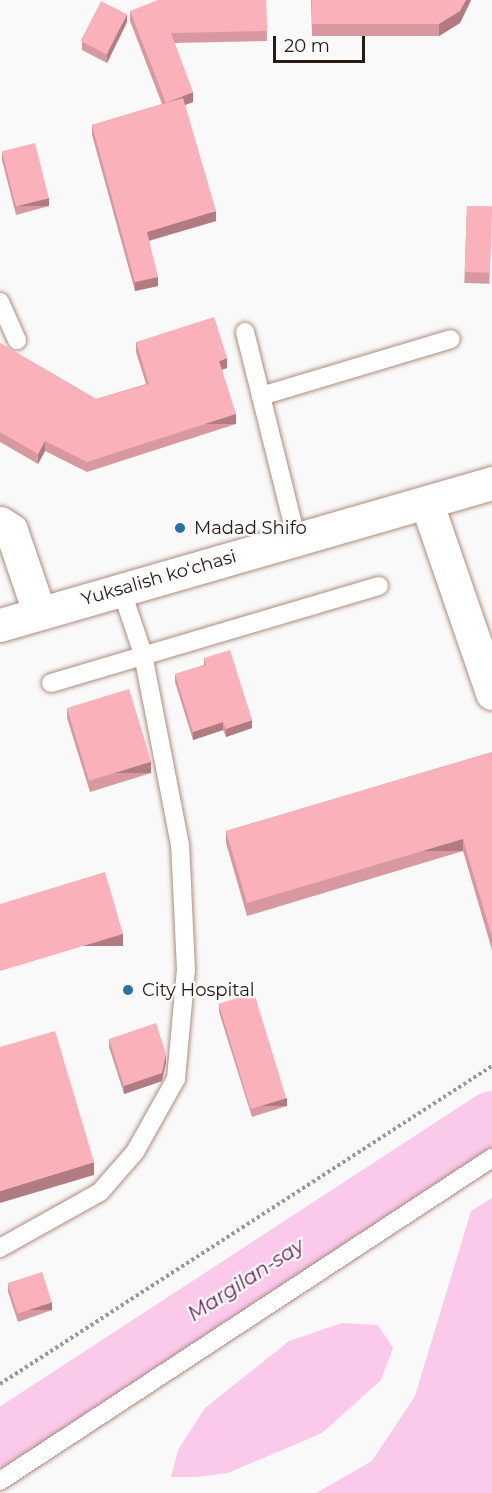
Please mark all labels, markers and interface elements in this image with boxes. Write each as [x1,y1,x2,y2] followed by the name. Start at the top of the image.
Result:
[276,24,368,62] scale bar
[284,35,330,57] text: 20 m
[194,517,307,539] place label: Madad Shifo
[171,519,189,537] marker: Madad Shifo
[79,546,239,610] street label: Yuksalish koʻchasi
[142,979,255,1001] place label: City Hospital
[119,981,137,999] marker: City Hospital
[183,1234,309,1326] water label: Margilan-say

